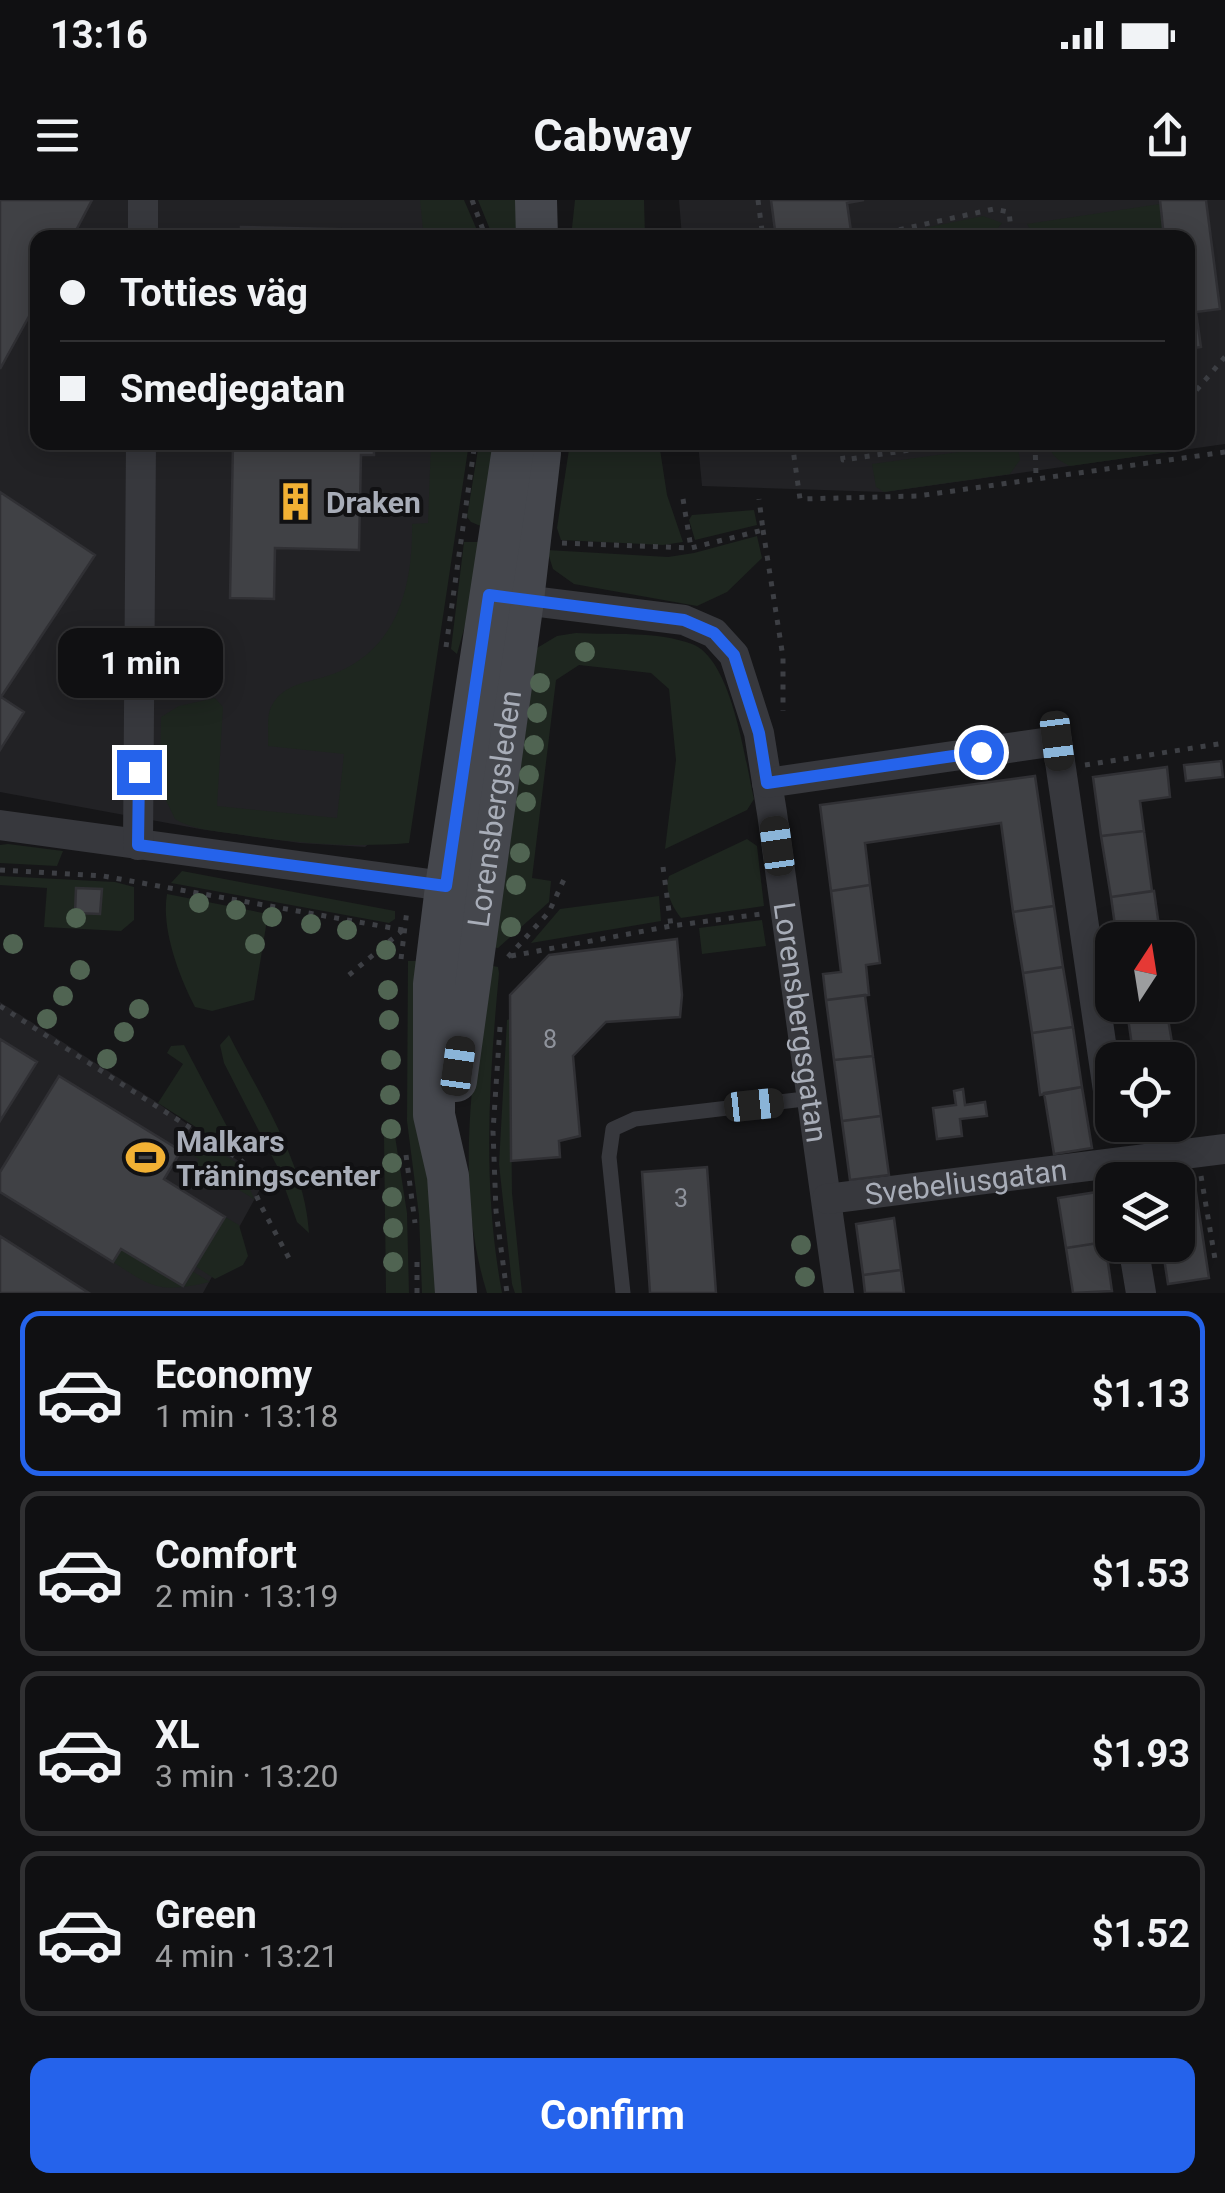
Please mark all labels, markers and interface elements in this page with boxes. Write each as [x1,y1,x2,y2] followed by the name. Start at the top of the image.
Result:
[50,13,148,57] text: 13:16
[30,108,85,163] icon: menu
[1140,108,1195,163] icon: share
[533,109,692,162] text: Cabway
[120,271,308,315] text: Totties väg
[120,367,345,411] text: Smedjegatan
[275,481,317,523] building icon: Draken
[326,485,421,520] place label: Draken
[56,627,222,697] callout: 1 min
[100,644,181,682] text: 1 min
[460,688,528,929] street label: Lorensbergsleden
[1038,709,1076,773] car
[959,730,1004,775] route start
[117,750,162,795] route end
[758,814,796,878] car
[767,900,835,1145] street label: Lorensbergsgatan
[1095,922,1195,1022] north arrow
[1095,922,1195,1262] map controls
[543,1025,557,1054] house number: 8
[439,1034,477,1098] car
[1095,1042,1195,1142] button: locate
[723,1087,785,1123] car
[176,1124,380,1193] place label: Malkars Träningscenter
[125,1137,167,1179] sports icon: Malkars Träningscenter
[863,1152,1069,1212] street label: Svebeliusgatan
[1095,1162,1195,1262] button: layers
[674,1184,688,1213] house number: 3
[35,1349,125,1439] icon: car
[155,1353,312,1397] text: Economy
[1092,1372,1190,1416] text: $1.13
[155,1397,338,1435] text: 1 min · 13:18
[35,1529,125,1619] icon: car
[155,1533,297,1577] text: Comfort
[1092,1552,1190,1596] text: $1.53
[155,1577,338,1615] text: 2 min · 13:19
[35,1709,125,1799] icon: car
[155,1713,200,1757] text: XL
[1092,1732,1190,1776] text: $1.93
[155,1757,338,1795] text: 3 min · 13:20
[35,1889,125,1979] icon: car
[155,1893,257,1937] text: Green
[1092,1912,1190,1956] text: $1.52
[155,1937,338,1975] text: 4 min · 13:21
[30,2058,1195,2173] button: Confirm

